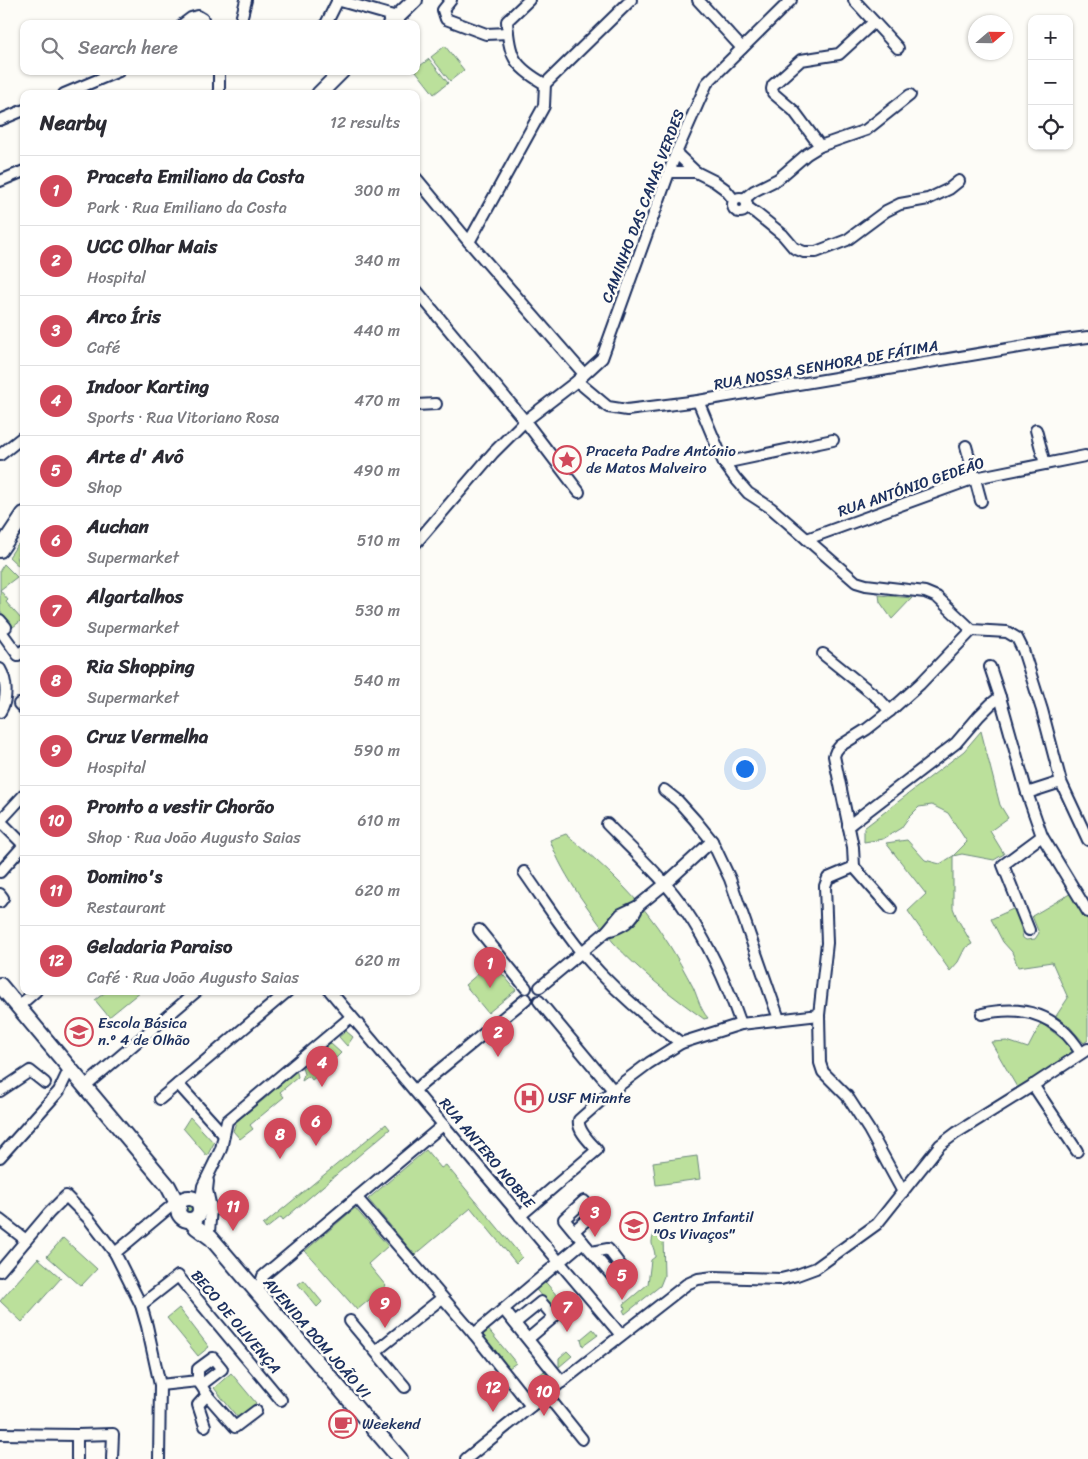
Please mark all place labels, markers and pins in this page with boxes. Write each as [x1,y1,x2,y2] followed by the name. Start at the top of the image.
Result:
[586,438,736,481] place label: Praceta Padre António de Matos Malveiro
[552,445,582,475] place icon: Praceta Padre António de Matos Malveiro
[474,947,506,988] pin: 1
[98,1010,190,1053] place label: Escola Básica n.º 4 de Olhão
[482,1016,514,1057] pin: 2
[64,1017,94,1047] school or university icon: Escola Básica n.º 4 de Olhão
[306,1046,338,1087] pin: 4
[514,1083,544,1113] hospital icon: USF Mirante
[548,1085,631,1111] place label: USF Mirante
[300,1105,332,1146] pin: 6
[264,1118,296,1159] pin: 8
[217,1190,249,1231] pin: 11
[579,1196,611,1237] pin: 3
[653,1204,754,1247] place label: Centro Infantil "Os Vivaços"
[619,1211,649,1241] school or university icon: Centro Infantil "Os Vivaços"
[606,1259,638,1300] pin: 5
[369,1287,401,1328] pin: 9
[551,1291,583,1332] pin: 7
[477,1371,509,1412] pin: 12
[528,1375,560,1416] pin: 10
[328,1409,358,1439] cafe icon: Weekend
[362,1411,421,1437] place label: Weekend

